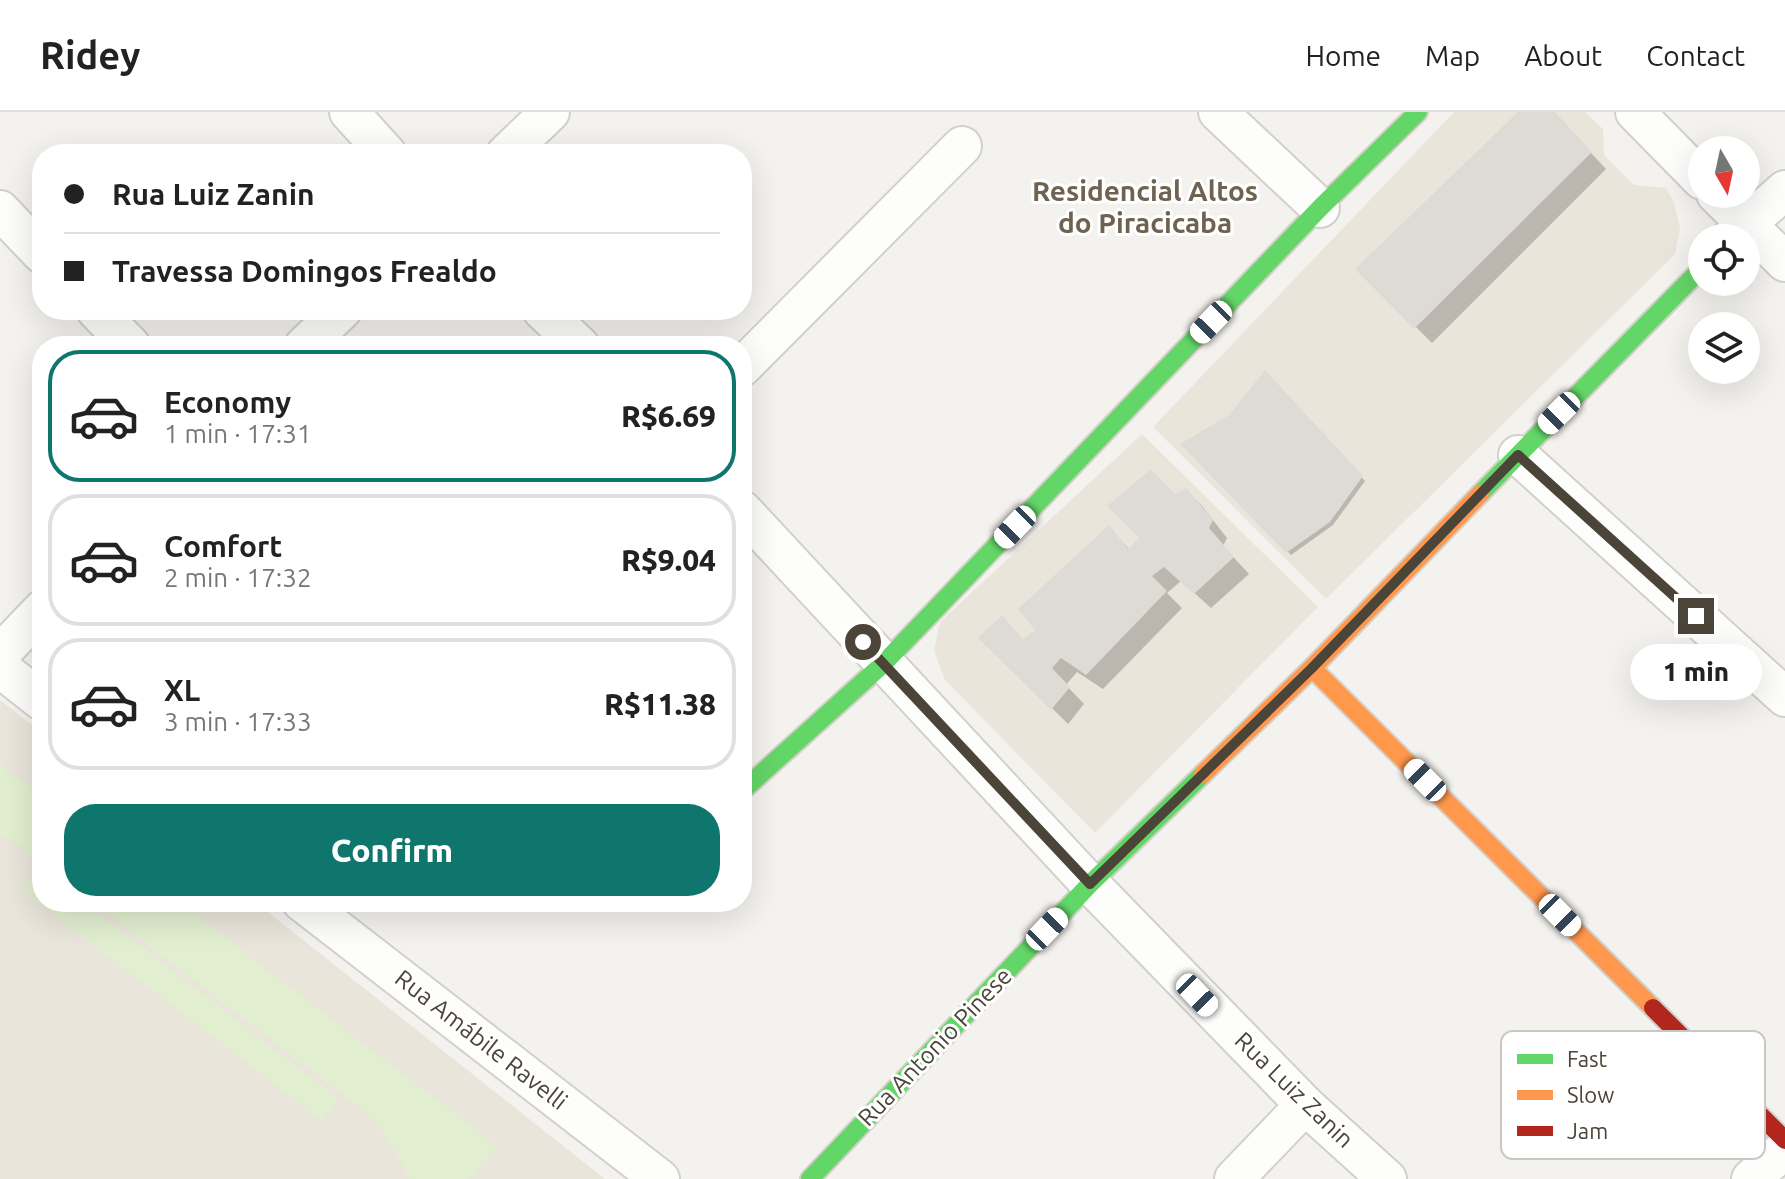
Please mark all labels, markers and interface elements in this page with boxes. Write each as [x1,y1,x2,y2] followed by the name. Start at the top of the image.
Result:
[40,34,140,76] text: Ridey
[1306,40,1381,71] text: Home
[1425,40,1480,71] text: Map
[1524,40,1602,71] text: About
[1646,40,1745,71] text: Contact
[1688,136,1760,208] north arrow
[1688,136,1760,384] map controls
[1032,175,1258,238] district label: Residencial Altos do Piracicaba
[112,177,315,211] text: Rua Luiz Zanin
[1688,224,1760,296] button: locate
[112,254,497,288] text: Travessa Domingos Frealdo
[1186,296,1236,348] car
[1688,312,1760,384] button: layers
[68,380,140,452] icon: car
[164,385,291,419] text: Economy
[1534,388,1584,438] car
[621,399,716,433] text: R$6.69
[164,419,312,448] text: 1 min · 17:31
[990,501,1040,553] car
[68,524,140,596] icon: car
[164,529,282,563] text: Comfort
[621,543,716,577] text: R$9.04
[164,563,312,592] text: 2 min · 17:32
[1678,598,1714,634] route end
[845,624,881,660] route start
[1630,644,1762,700] callout: 1 min
[1663,657,1729,686] text: 1 min
[68,668,140,740] icon: car
[164,673,200,707] text: XL
[604,687,716,721] text: R$11.38
[164,707,312,736] text: 3 min · 17:33
[1400,755,1450,805] car
[64,804,720,896] button: Confirm
[1535,890,1585,940] car
[1022,903,1072,955] car
[852,962,1017,1131] street label: Rua Antonio Pinese
[390,964,573,1115] street label: Rua Amábile Ravelli
[1172,969,1222,1021] car
[1230,1026,1359,1153] street label: Rua Luiz Zanin
[1501,1031,1765,1159] legend
[1567,1046,1608,1071] text: Fast
[1567,1082,1614,1107] text: Slow
[1567,1118,1608,1143] text: Jam

